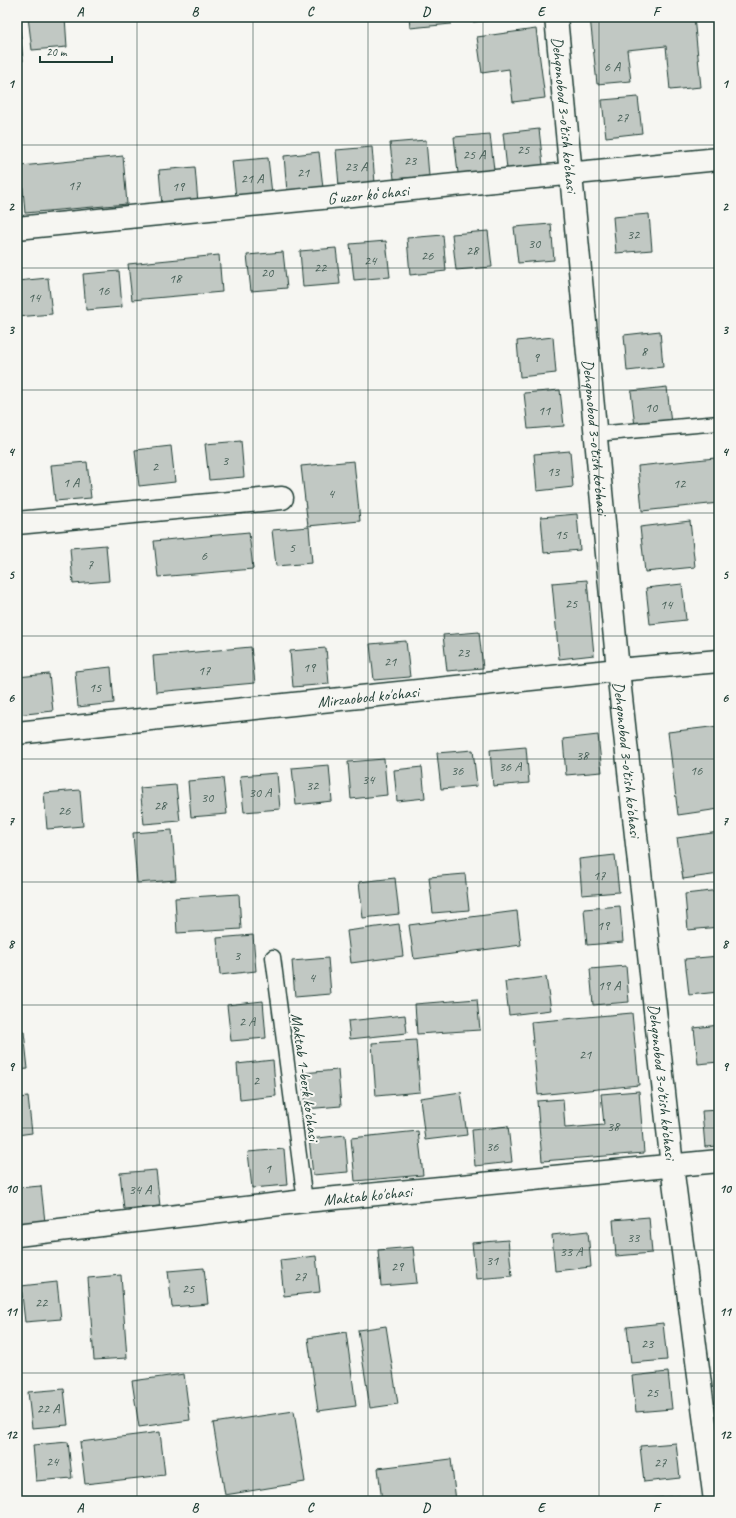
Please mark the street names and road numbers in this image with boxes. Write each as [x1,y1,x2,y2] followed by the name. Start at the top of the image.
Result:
[547,36,582,195] street label: Dehqonobod 3-o'tish ko'chasi
[327,181,412,209] street label: Gʻuzor koʻchasi
[578,359,612,518] street label: Dehqonobod 3-o'tish ko'chasi
[608,681,645,840] street label: Dehqonobod 3-o'tish ko'chasi
[316,682,422,712] street label: Mirzaobod ko'chasi
[643,1003,680,1162] street label: Dehqonobod 3-o'tish ko'chasi
[286,1012,324,1144] street label: Maktab 1-berk ko'chasi
[323,1182,415,1210] street label: Maktab ko'chasi

